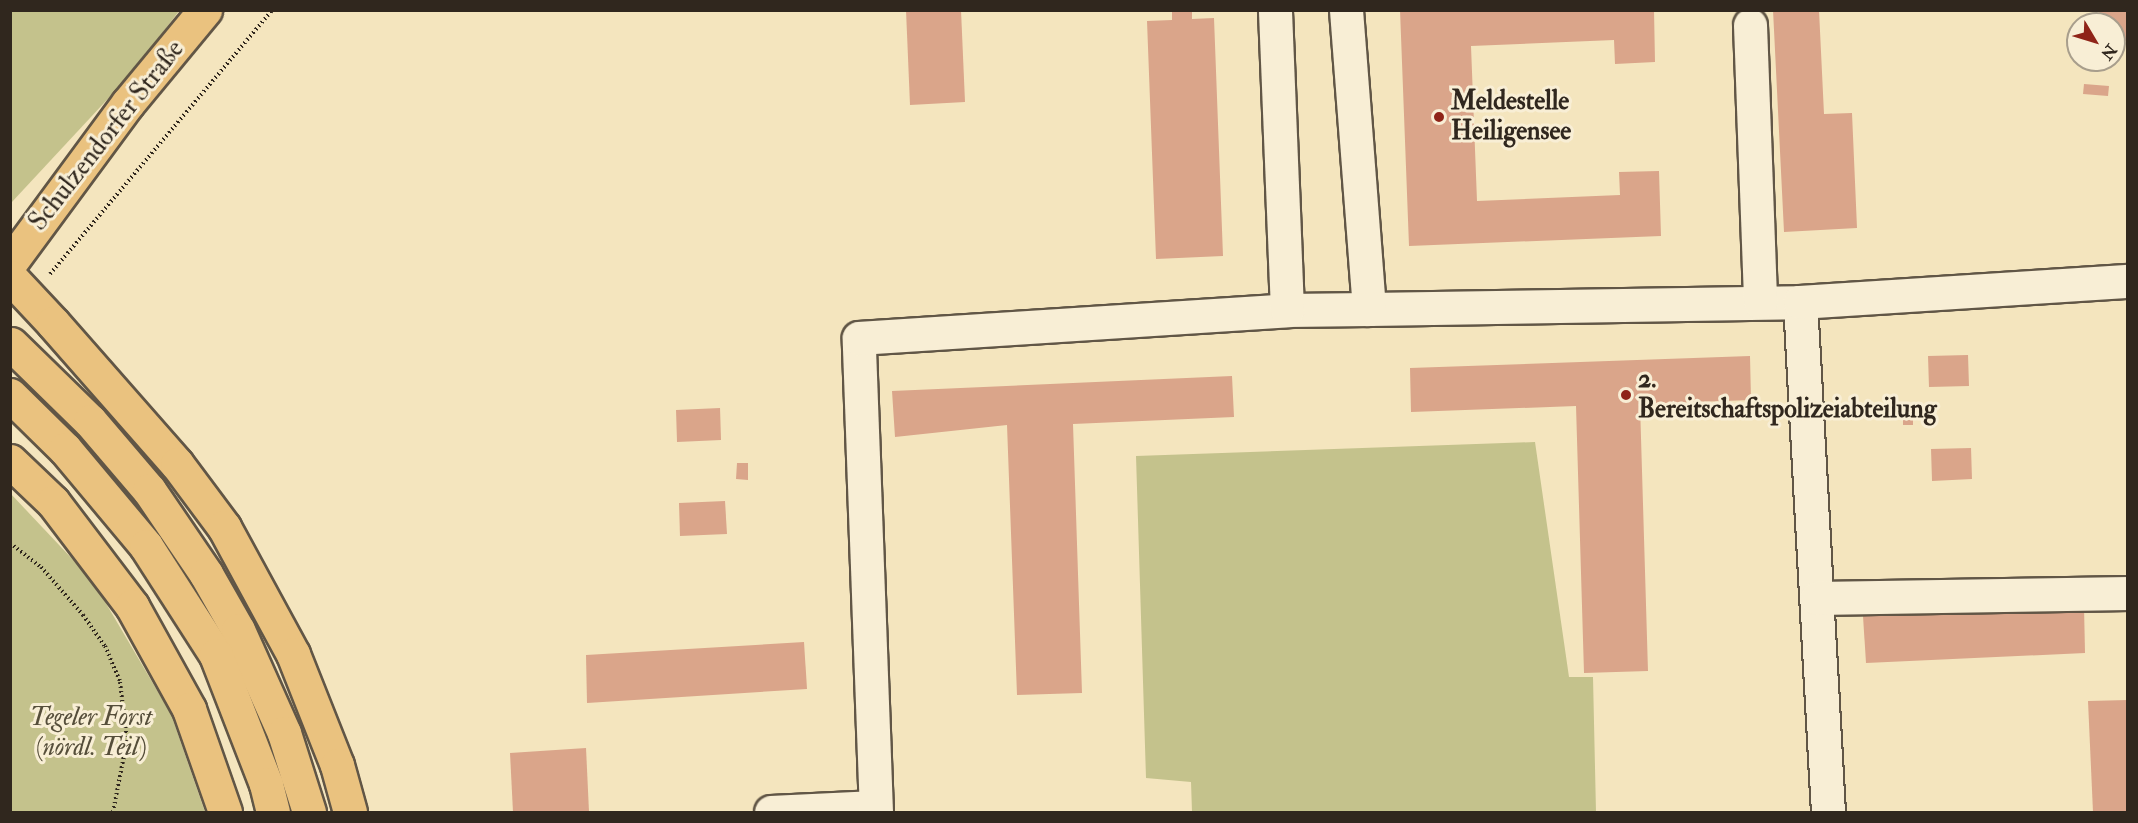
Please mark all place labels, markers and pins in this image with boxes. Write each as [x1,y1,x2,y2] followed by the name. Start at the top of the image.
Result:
[1451,86,1571,148] place label: Meldestelle Heiligensee
[1432,110,1446,124] marker: Meldestelle Heiligensee
[1638,364,1936,426] place label: 2. Bereitschaftspolizeiabteilung
[1619,388,1633,402] marker: 2. Bereitschaftspolizeiabteilung

